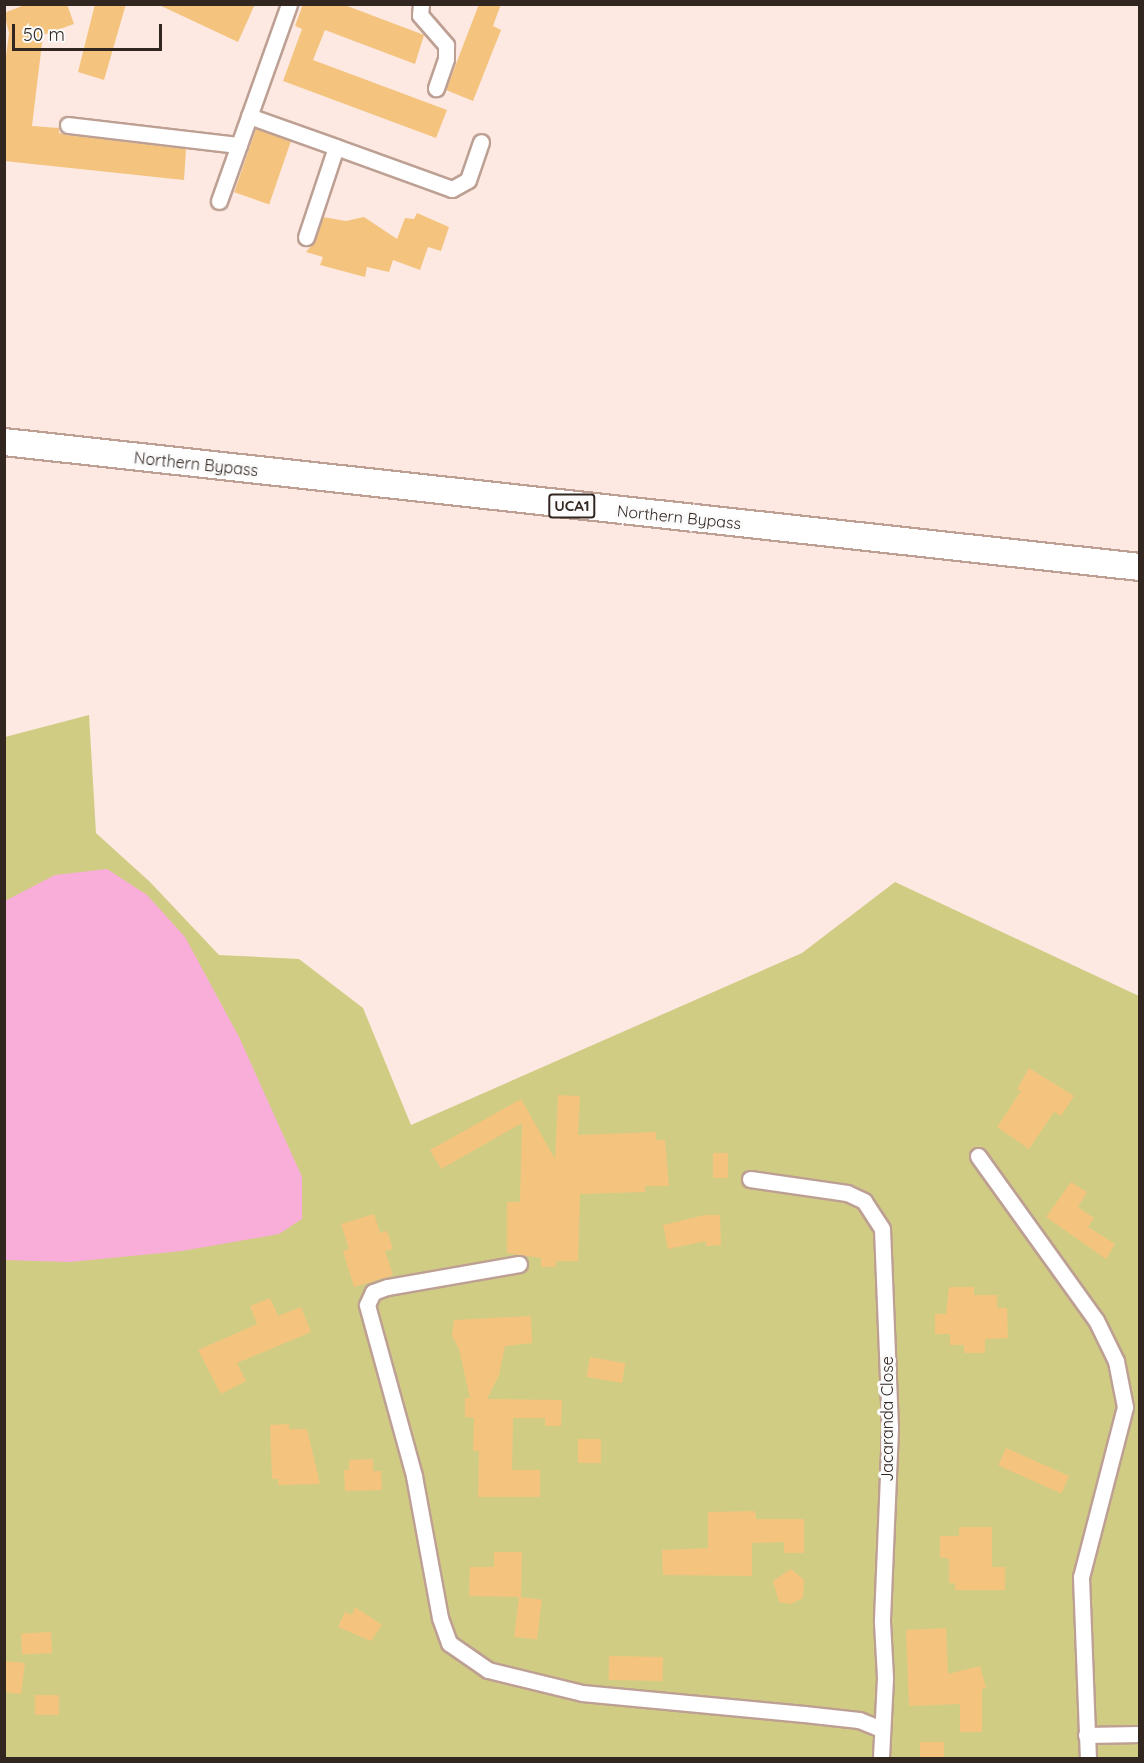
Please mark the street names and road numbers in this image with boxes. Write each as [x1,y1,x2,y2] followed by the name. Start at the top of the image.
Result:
[133,448,259,480] street label: Northern Bypass
[548,494,596,518] road number: UCA1
[616,501,742,533] street label: Northern Bypass
[877,1356,897,1482] street label: Jacaranda Close

